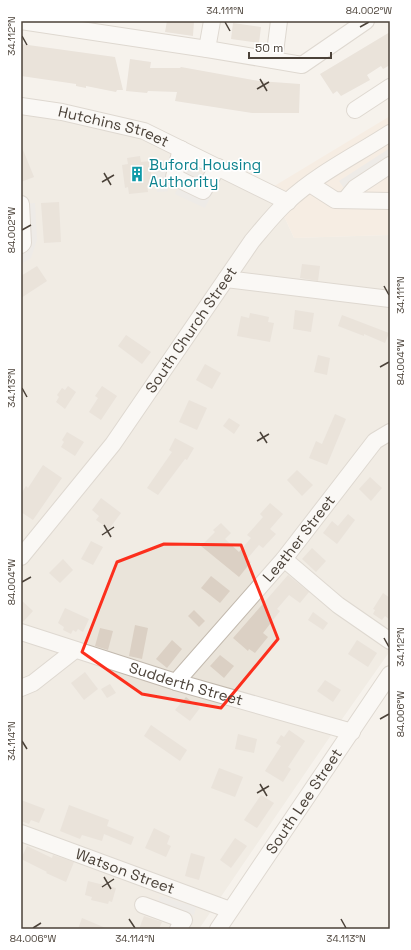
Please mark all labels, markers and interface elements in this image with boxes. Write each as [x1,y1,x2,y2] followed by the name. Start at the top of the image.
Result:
[206,4,244,17] text: 34.111°N
[346,4,392,17] text: 84.002°W
[5,16,18,56] text: 34.112°N
[249,34,331,60] scale bar
[255,40,283,56] text: 50 m
[56,101,172,151] street label: Hutchins Street
[149,155,261,191] place label: Buford Housing Authority
[128,165,146,183] building icon: Buford Housing Authority
[5,207,18,253] text: 84.002°W
[141,263,241,396] street label: South Church Street
[394,276,407,314] text: 34.111°N
[394,339,407,385] text: 84.004°W
[5,368,18,408] text: 34.113°N
[258,491,339,586] street label: Leather Street
[5,559,18,605] text: 84.004°W
[394,627,407,667] text: 34.112°N
[127,657,245,710] street label: Sudderth Street
[394,691,407,737] text: 84.006°W
[5,721,18,761] text: 34.114°N
[261,745,346,857] street label: South Lee Street
[73,844,178,898] street label: Watson Street
[10,932,56,945] text: 84.006°W
[115,932,155,945] text: 34.114°N
[326,932,366,945] text: 34.113°N

